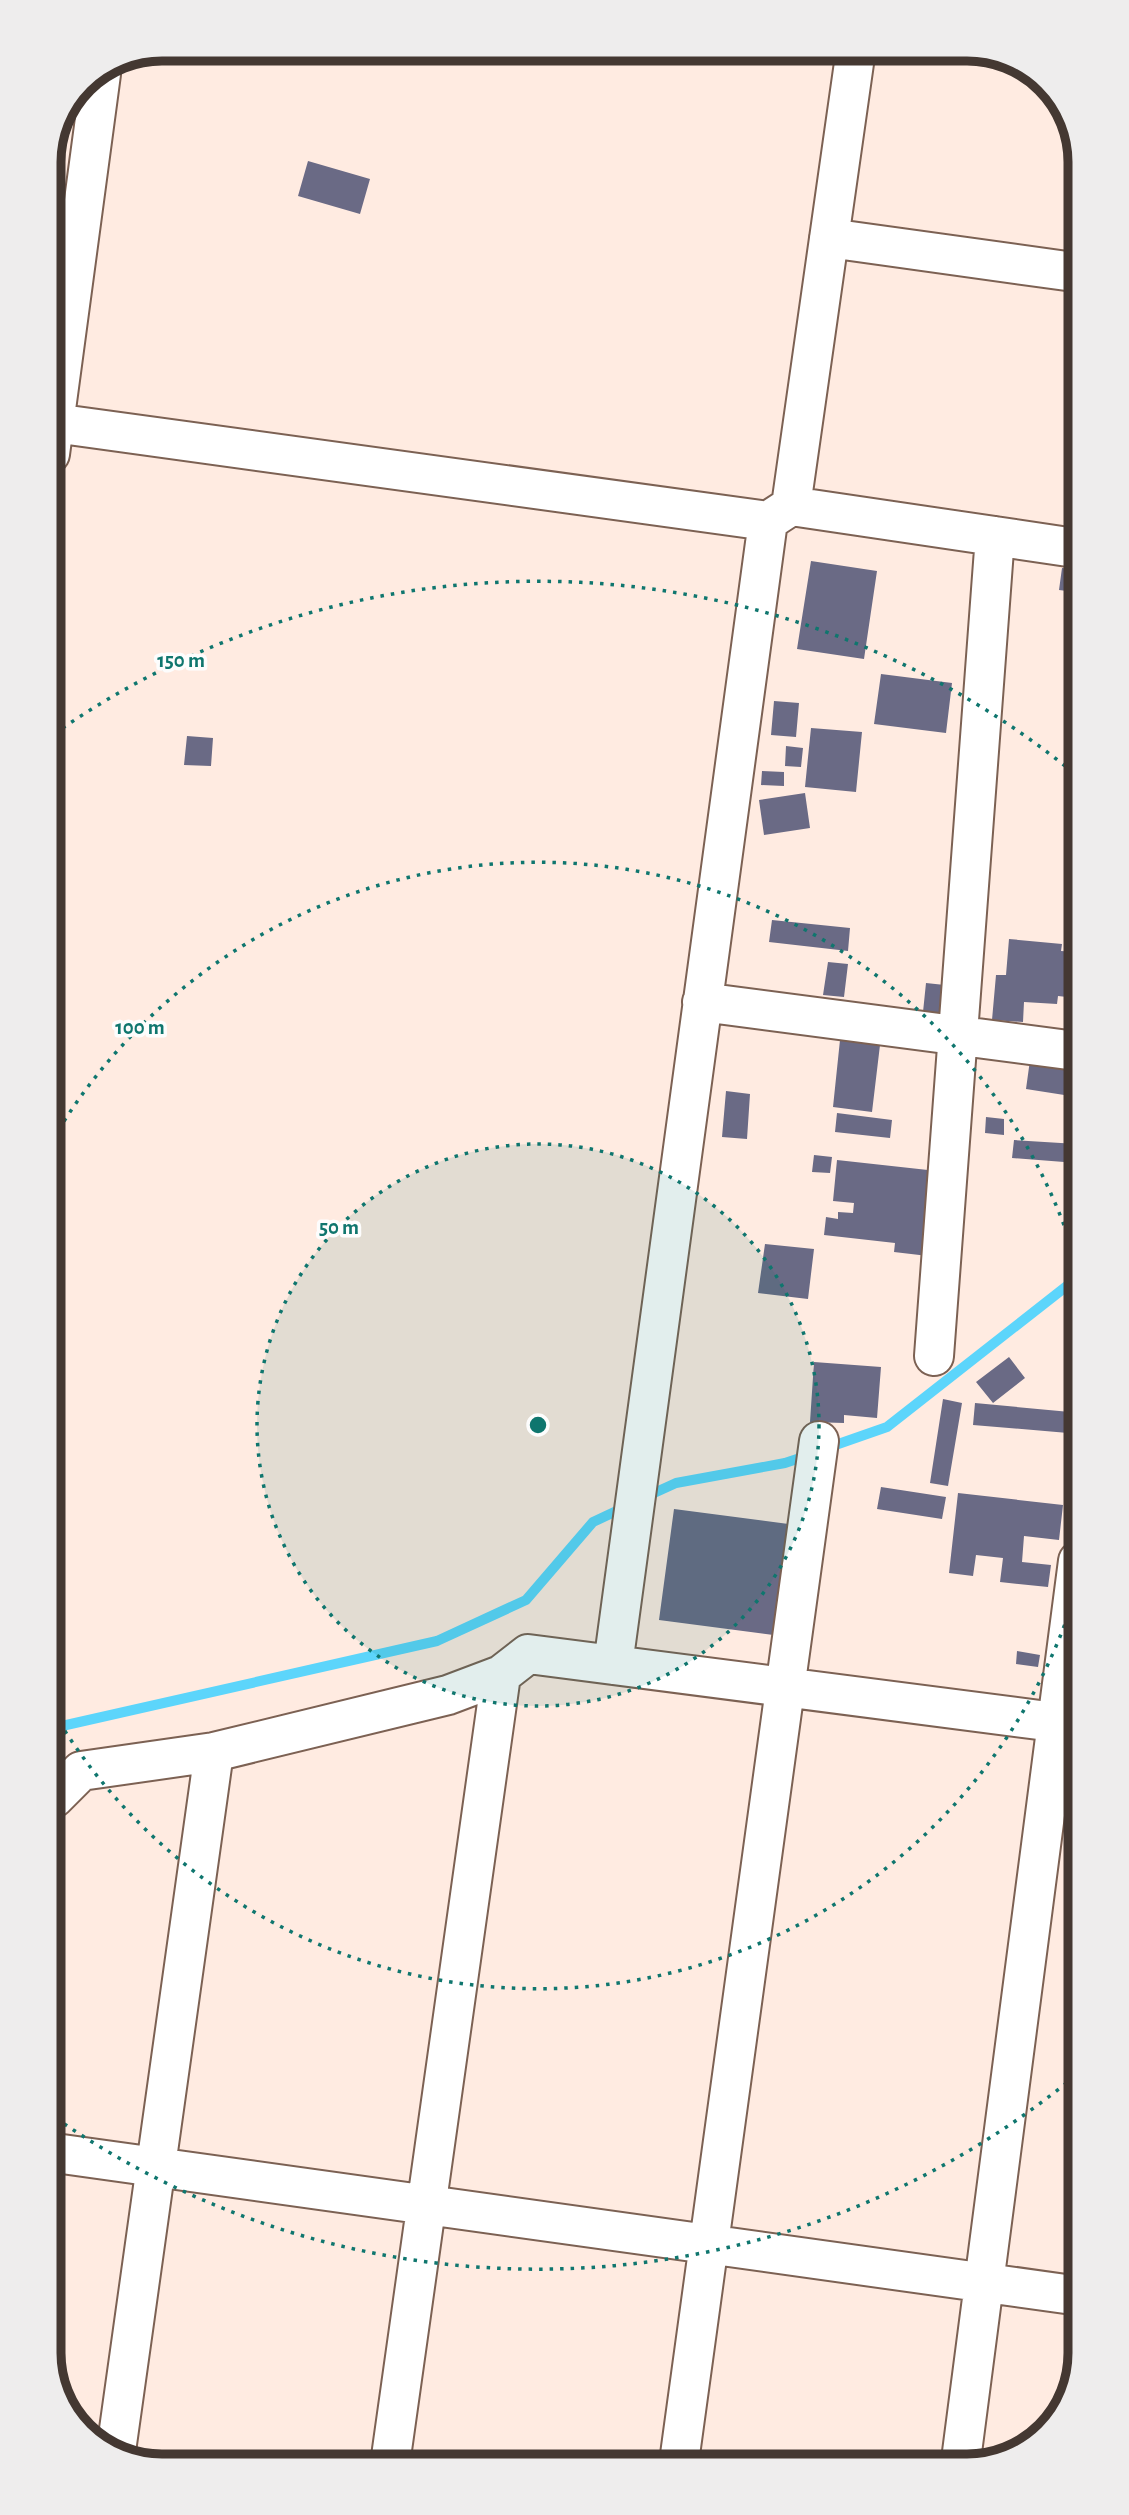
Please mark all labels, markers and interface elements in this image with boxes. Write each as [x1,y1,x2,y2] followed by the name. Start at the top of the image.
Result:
[157,650,205,671] text: 150 m
[115,1017,165,1038] text: 100 m
[319,1217,359,1238] text: 50 m
[526,1413,550,1437] centre of rings

